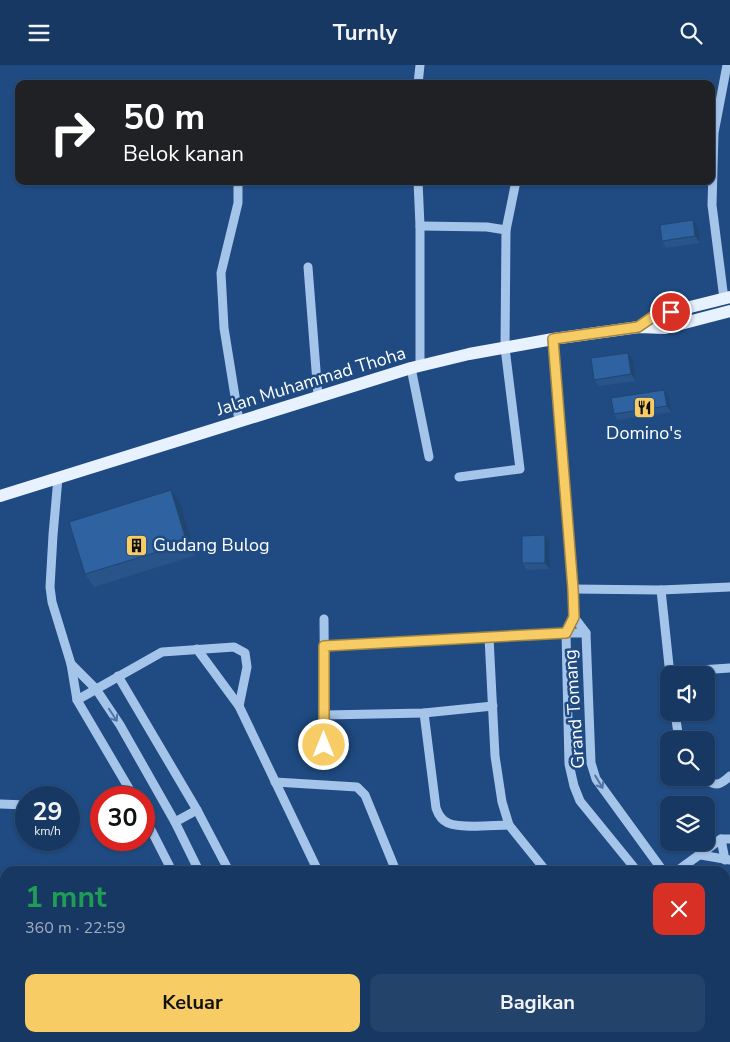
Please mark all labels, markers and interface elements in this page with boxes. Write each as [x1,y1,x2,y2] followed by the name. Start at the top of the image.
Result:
[333,18,397,48] text: Turnly
[25,19,53,47] icon: menu
[677,19,705,47] icon: search
[123,94,205,141] text: 50 m
[40,100,105,165] icon: right
[123,139,244,169] text: Belok kanan
[650,291,692,333] pin
[657,298,685,326] icon: arrive
[213,341,409,422] street label: Jalan Muhammad Thoha
[632,396,656,420] restaurant icon: Domino's
[606,421,682,445] place label: Domino's
[125,533,149,557] building icon: Gudang Bulog
[153,533,270,557] place label: Gudang Bulog
[558,649,590,769] street label: Grand Tomang
[660,666,715,851] map controls
[660,666,715,721] button: sound
[108,708,118,722] one-way arrow
[297,718,349,770] position arrow
[660,731,715,786] button: search
[593,775,604,789] one-way arrow
[90,786,155,851] speed limit sign: 30
[32,795,63,829] text: 29
[660,796,715,851] button: layers
[34,823,61,839] text: km/h
[25,877,106,918] text: 1 mnt
[653,883,705,935] button: close
[25,917,126,939] text: 360 m · 22:59
[25,974,360,1032] button: Keluar
[370,974,705,1032] button: Bagikan

